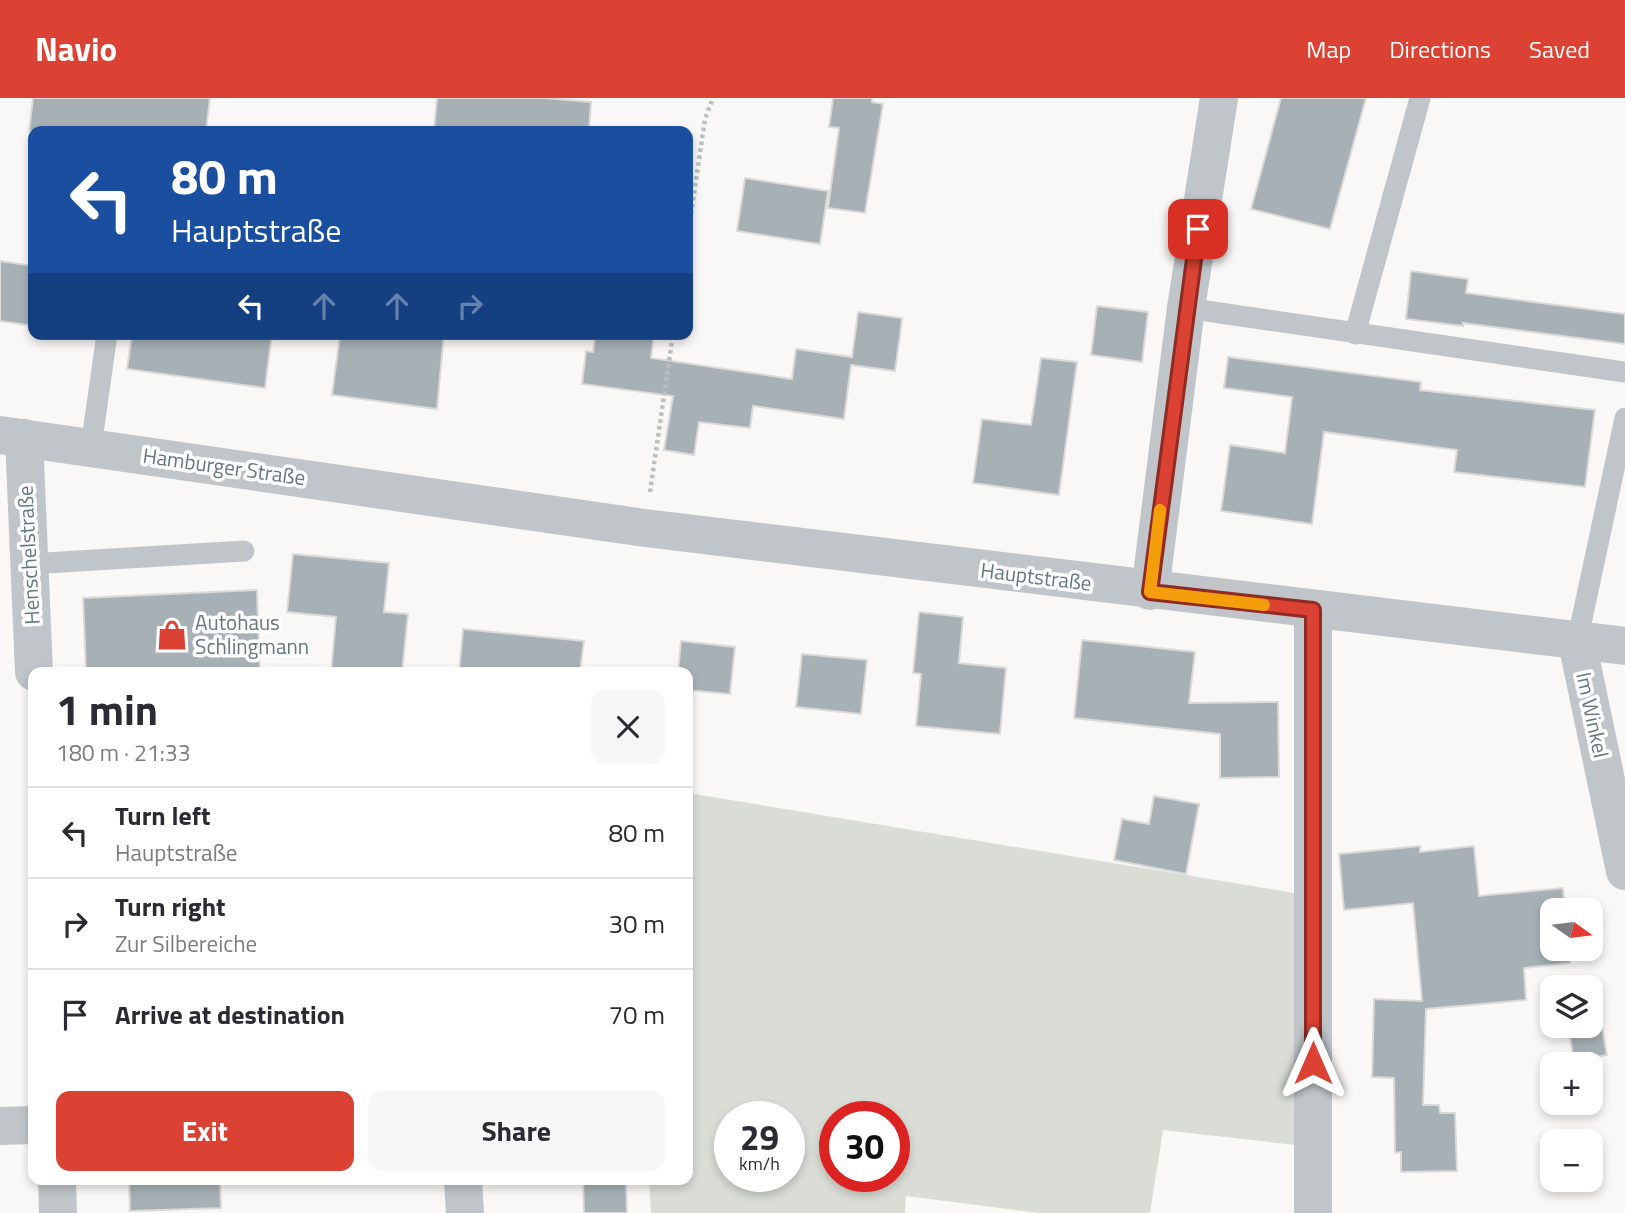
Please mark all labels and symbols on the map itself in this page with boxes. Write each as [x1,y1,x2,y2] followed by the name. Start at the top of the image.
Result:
[1168,199,1228,259] pin
[141,439,308,493] street label: Hamburger Straße
[8,485,48,625] street label: Henschelstraße
[979,553,1094,599] street label: Hauptstraße
[195,606,309,662] place label: Autohaus Schlingmann
[155,618,189,652] shop icon: Autohaus Schlingmann
[1568,669,1618,761] street label: Im Winkel
[1540,898,1603,961] north arrow
[1276,1026,1350,1100] position arrow
[819,1101,910,1192] speed limit sign: 30

